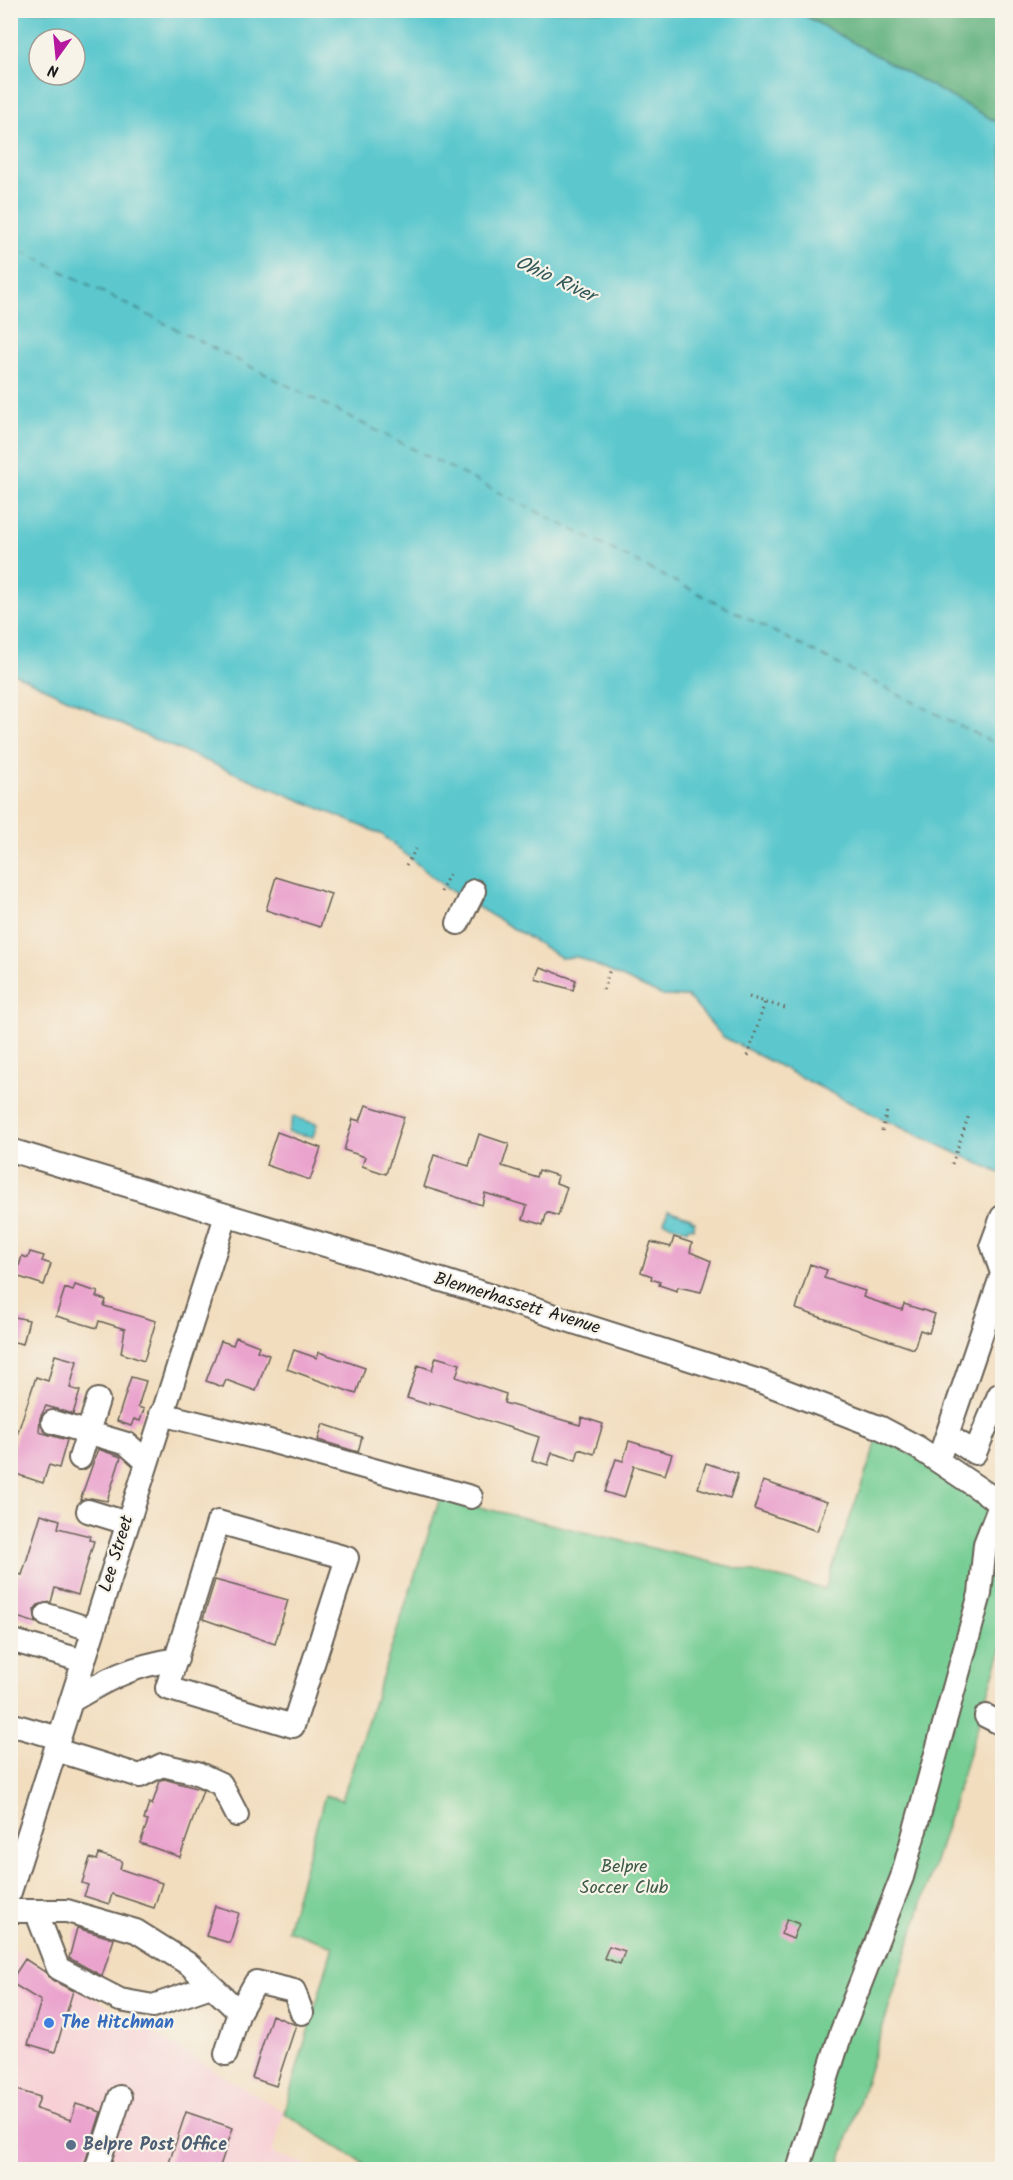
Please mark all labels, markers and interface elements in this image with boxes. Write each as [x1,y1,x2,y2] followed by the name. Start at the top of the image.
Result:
[27,27,87,87] north arrow
[45,57,62,83] text: N
[510,247,604,314] water label: Ohio River
[430,1265,604,1343] street label: Blennerhassett Avenue
[92,1511,143,1596] street label: Lee Street
[580,1853,669,1903] park label: Belpre Soccer Club
[61,2009,174,2038] place label: The Hitchman
[42,2016,56,2030] marker: The Hitchman
[83,2131,227,2160] place label: Belpre Post Office
[64,2138,78,2152] marker: Belpre Post Office

